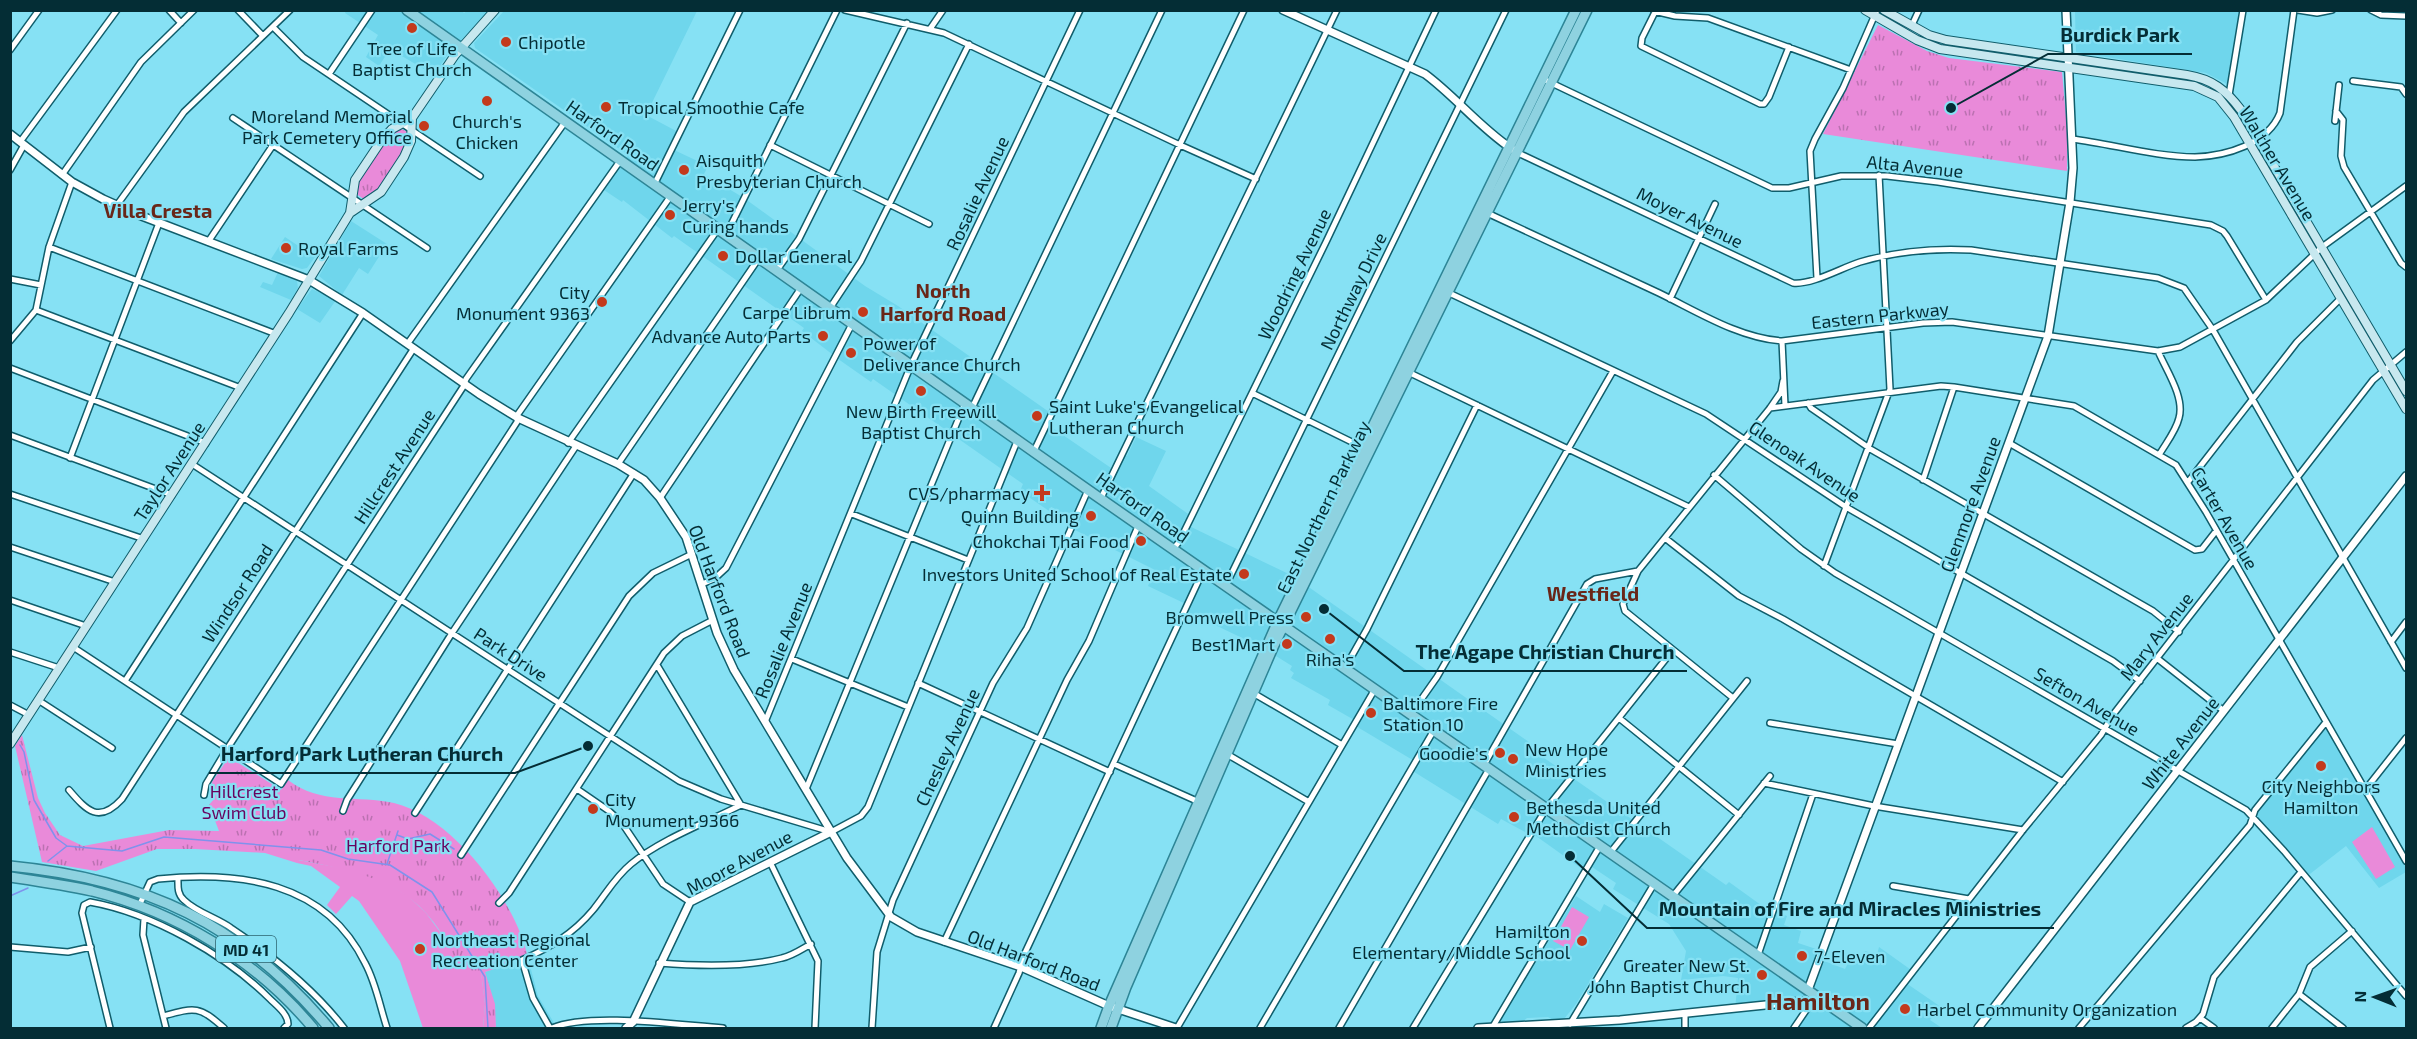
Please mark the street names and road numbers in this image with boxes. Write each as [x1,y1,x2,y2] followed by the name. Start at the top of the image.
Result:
[562,95,664,175] street label: Harford Road
[2235,102,2321,224] street label: Walther Avenue
[941,132,1013,254] street label: Rosalie Avenue
[1866,150,1964,182] street label: Alta Avenue
[1633,182,1747,252] street label: Moyer Avenue
[1253,205,1335,343] street label: Woodring Avenue
[1315,229,1391,353] street label: Northway Drive
[1810,297,1950,333] street label: Eastern Parkway
[349,404,439,528] street label: Hillcrest Avenue
[1272,416,1375,597] street label: East Northern Parkway
[1745,416,1865,506] street label: Glenoak Avenue
[129,417,209,525] street label: Taylor Avenue
[1935,433,2005,575] street label: Glenmore Avenue
[2187,463,2263,573] street label: Carter Avenue
[1092,467,1194,547] street label: Harford Road
[685,521,755,661] street label: Old Harford Road
[197,539,277,647] street label: Windsor Road
[750,579,816,701] street label: Rosalie Avenue
[2115,587,2197,685] street label: Mary Avenue
[470,622,552,686] street label: Park Drive
[2030,662,2144,740] street label: Sefton Avenue
[910,685,984,809] street label: Chesley Avenue
[2137,692,2223,794] street label: White Avenue
[682,825,796,899] street label: Moore Avenue
[964,925,1104,995] street label: Old Harford Road
[216,936,276,962] road number: MD 41

